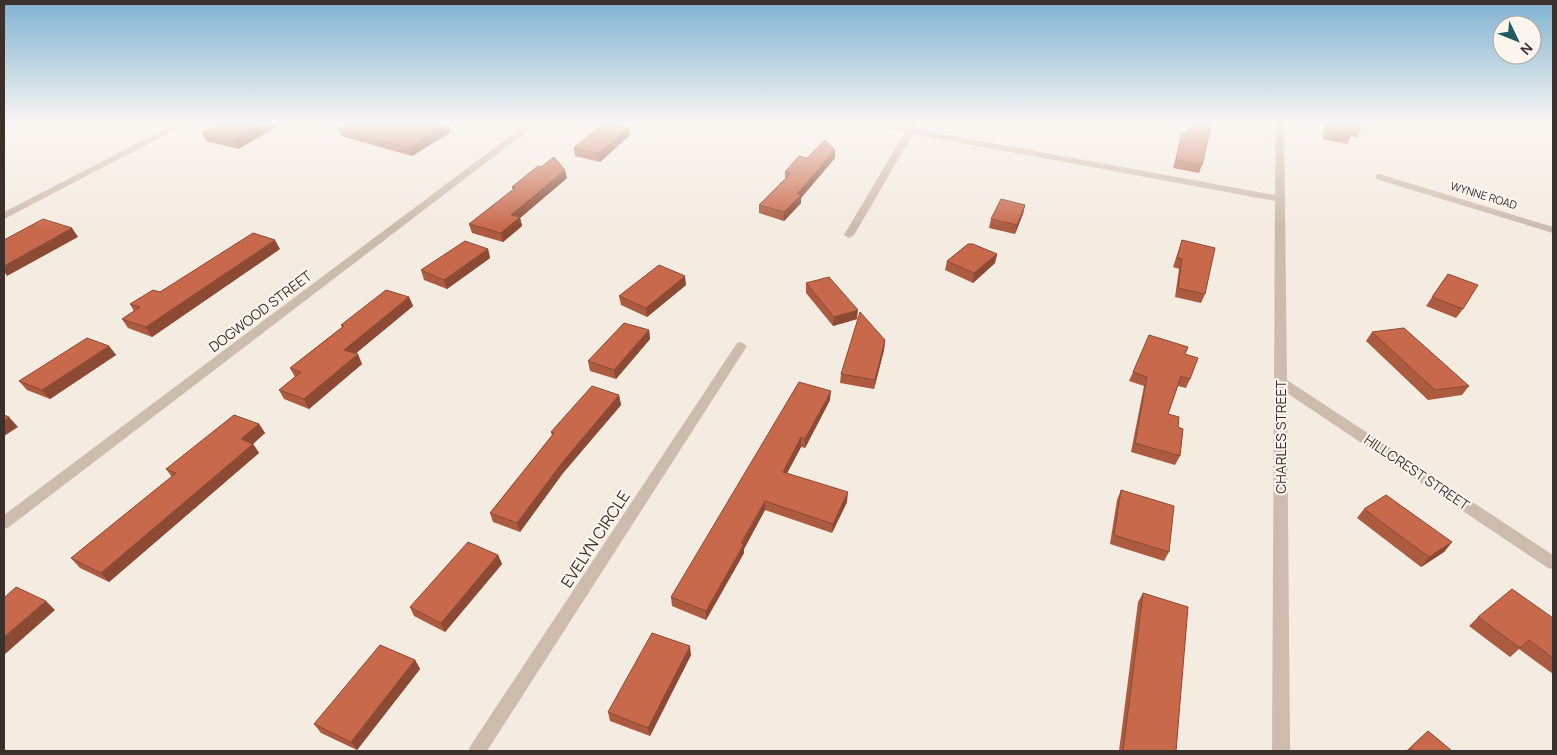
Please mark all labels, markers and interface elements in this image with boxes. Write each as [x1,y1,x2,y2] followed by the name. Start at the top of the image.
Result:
[1492,15,1542,65] north arrow
[1516,39,1537,59] text: N
[1449,178,1519,212] street label: WYNNE ROAD
[205,266,316,356] street label: DOGWOOD STREET
[1271,380,1290,494] street label: CHARLES STREET
[1361,430,1474,515] street label: HILLCREST STREET
[555,486,635,592] street label: EVELYN CIRCLE

